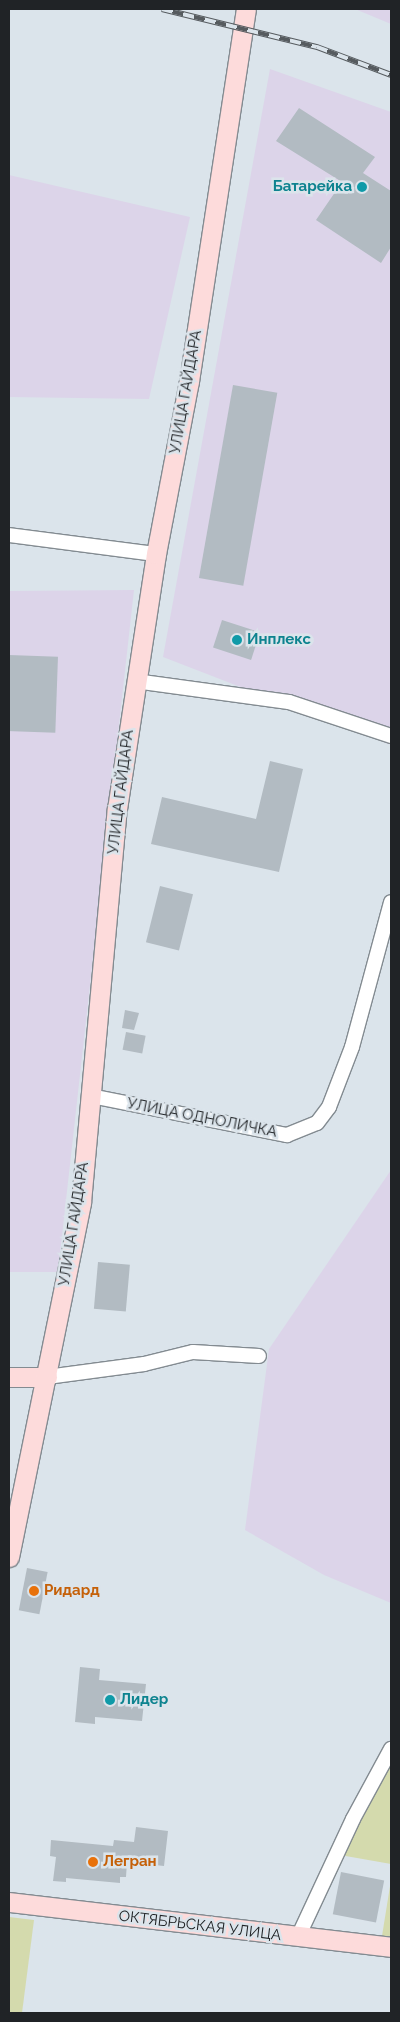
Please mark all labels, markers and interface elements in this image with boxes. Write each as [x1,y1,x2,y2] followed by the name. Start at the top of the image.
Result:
[273,178,352,196] place label: Батарейка
[356,181,368,193] marker: Батарейка
[166,328,206,456] street label: УЛИЦА ГАЙДАРА
[247,631,311,649] place label: Инплекс
[231,634,243,646] marker: Инплекс
[104,728,138,856] street label: УЛИЦА ГАЙДАРА
[125,1095,279,1141] street label: УЛИЦА ОДНОЛИЧКА
[55,1160,93,1288] street label: УЛИЦА ГАЙДАРА
[44,1582,100,1600] place label: Ридард
[28,1585,40,1597] marker: Ридард
[120,1691,168,1709] place label: Лидер
[104,1694,116,1706] marker: Лидер
[103,1853,157,1871] place label: Легран
[87,1856,99,1868] marker: Легран
[118,1907,282,1945] street label: ОКТЯБРЬСКАЯ УЛИЦА

